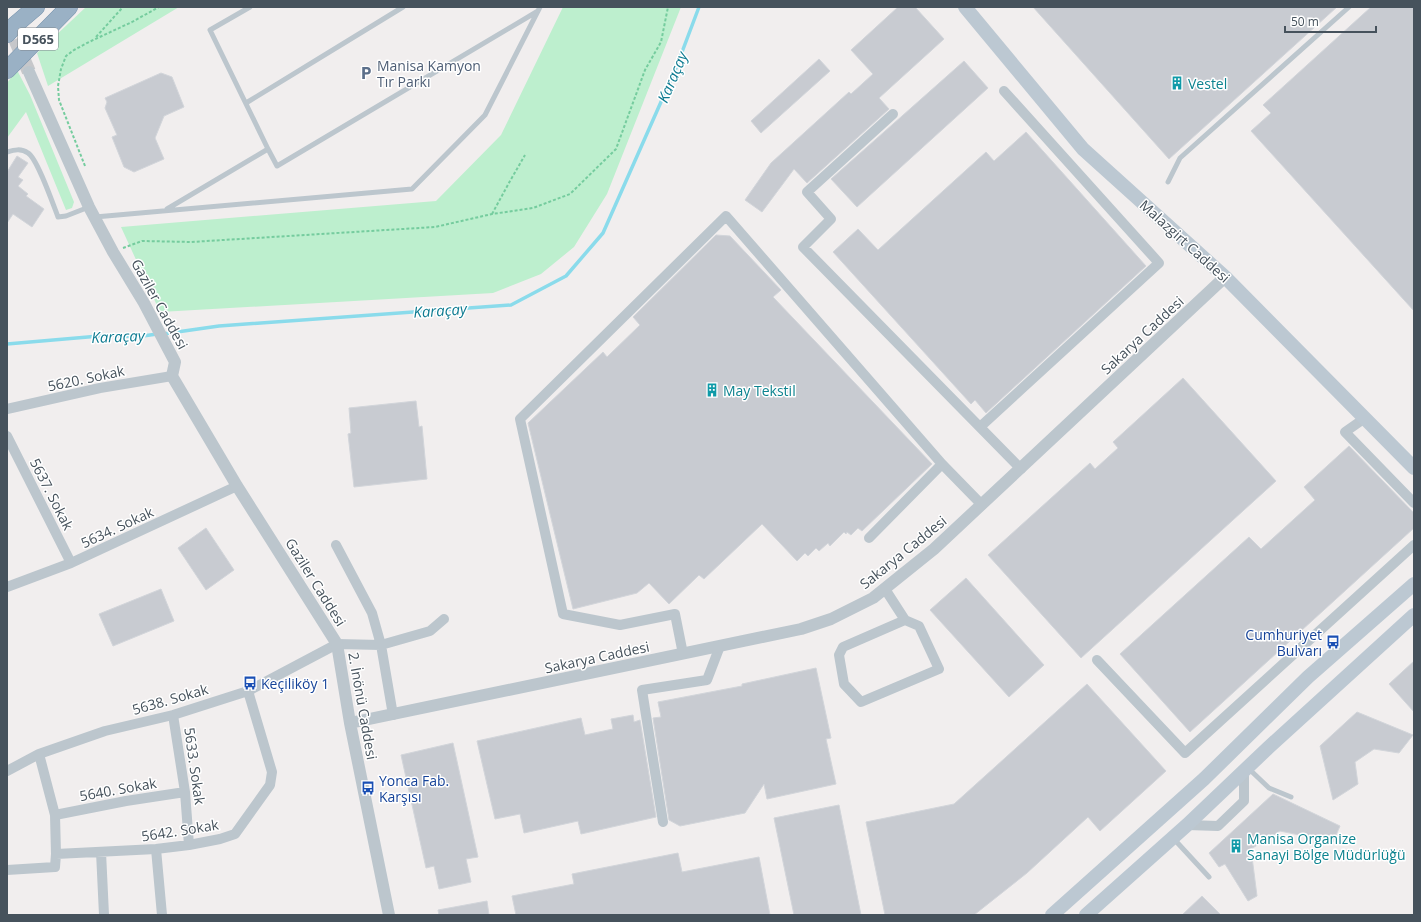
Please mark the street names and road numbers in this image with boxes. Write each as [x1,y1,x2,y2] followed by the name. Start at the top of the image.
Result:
[18,28,58,50] road number: D565
[1136,195,1234,287] street label: Malazgirt Caddesi
[127,255,193,353] street label: Gaziler Caddesi
[1097,292,1187,378] street label: Sakarya Caddesi
[46,360,127,395] street label: 5620. Sokak
[26,455,78,534] street label: 5637. Sokak
[78,502,157,552] street label: 5634. Sokak
[856,511,950,593] street label: Sakarya Caddesi
[281,534,351,630] street label: Gaziler Caddesi
[543,637,651,677] street label: Sakarya Caddesi
[344,651,382,761] street label: 2. İnönü Caddesi
[130,679,211,719] street label: 5638. Sokak
[180,726,210,807] street label: 5633. Sokak
[78,773,159,805] street label: 5640. Sokak
[140,814,221,845] street label: 5642. Sokak

